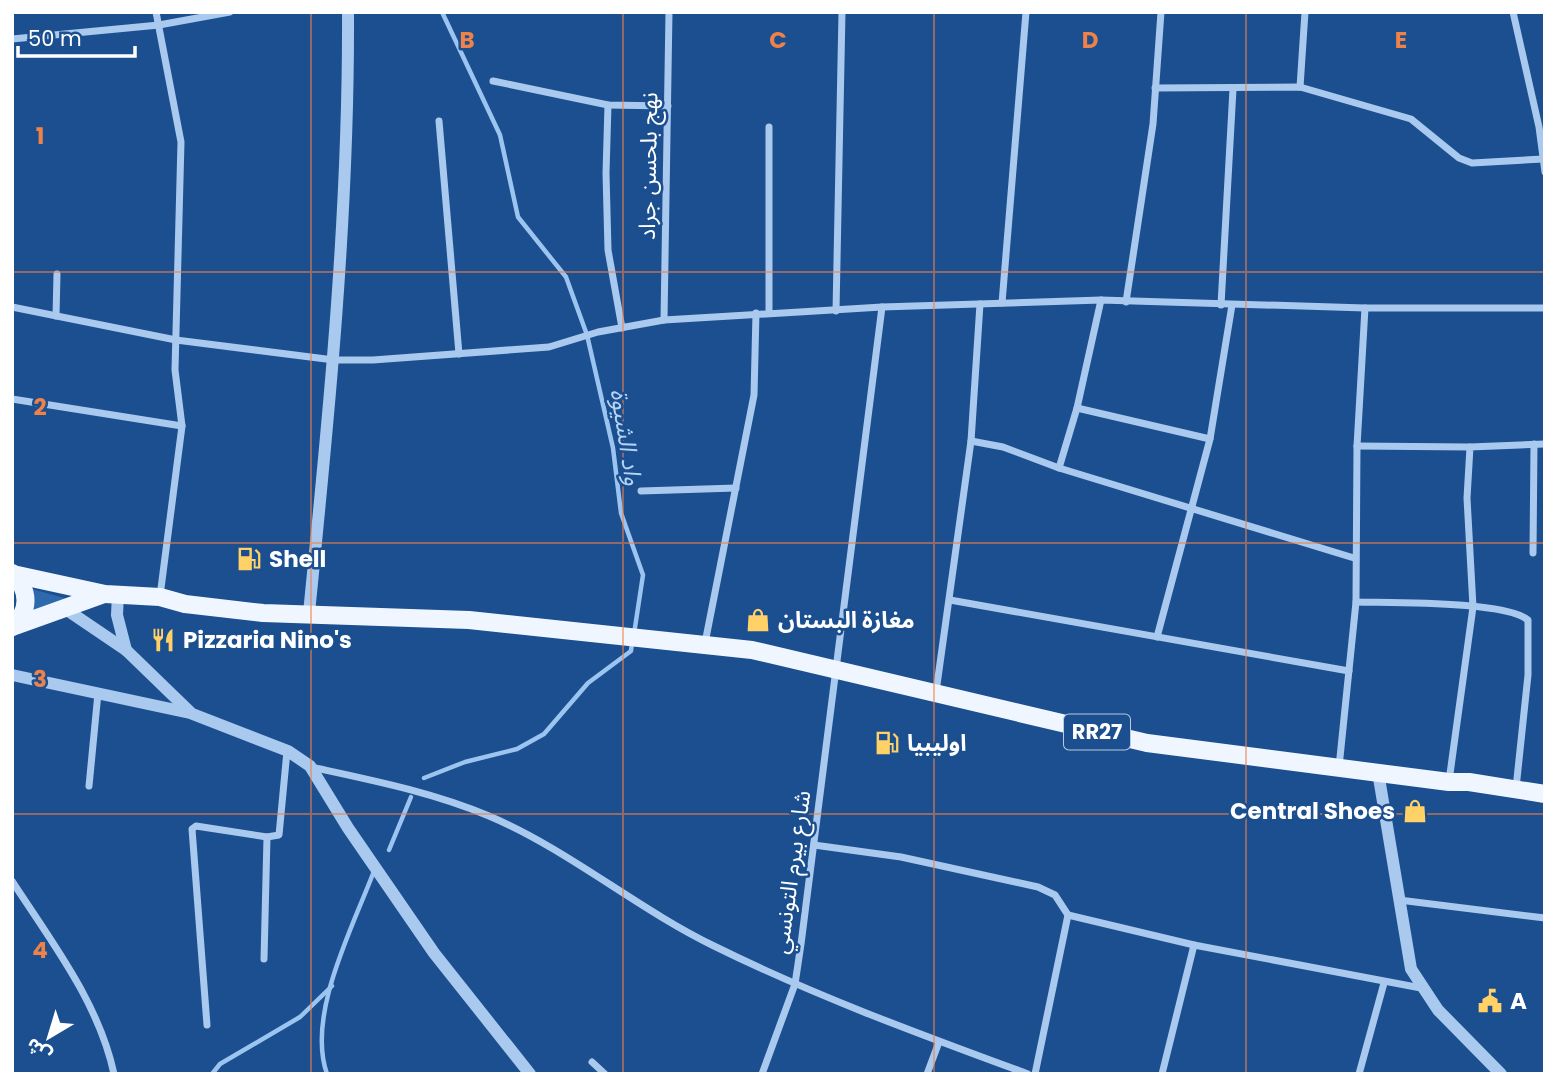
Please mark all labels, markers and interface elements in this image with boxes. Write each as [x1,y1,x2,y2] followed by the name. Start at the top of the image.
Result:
[18,14,135,58] scale bar
[28,24,82,53] text: 50 m
[459,24,475,56] text: B
[769,24,787,56] text: C
[1082,24,1098,56] text: D
[1395,24,1407,56] text: E
[631,92,666,240] street label: نهج بلحسن جراد
[36,120,44,152] text: 1
[603,386,650,488] water label: واد الشيوة
[33,391,47,423] text: 2
[269,543,326,575] place label: Shell
[235,545,263,573] fuel station icon: Shell
[778,604,915,636] place label: مغازة البستان
[744,606,772,634] shop icon: مغازة البستان
[183,624,352,656] place label: Pizzaria Nino's
[149,626,177,654] restaurant icon: Pizzaria Nino's
[33,663,47,695] text: 3
[1064,714,1130,750] road number: RR27
[907,727,967,759] place label: اوليبيا
[873,729,901,757] fuel station icon: اوليبيا
[764,788,820,956] street label: شارع بيرم التونسي
[1230,795,1395,827] place label: Central Shoes
[1401,797,1429,825] shop icon: Central Shoes
[32,934,48,966] text: 4
[1510,985,1527,1017] place label: A
[1476,987,1504,1015] public building icon: A
[14,1002,84,1072] north arrow
[20,1031,57,1069] text: ش

